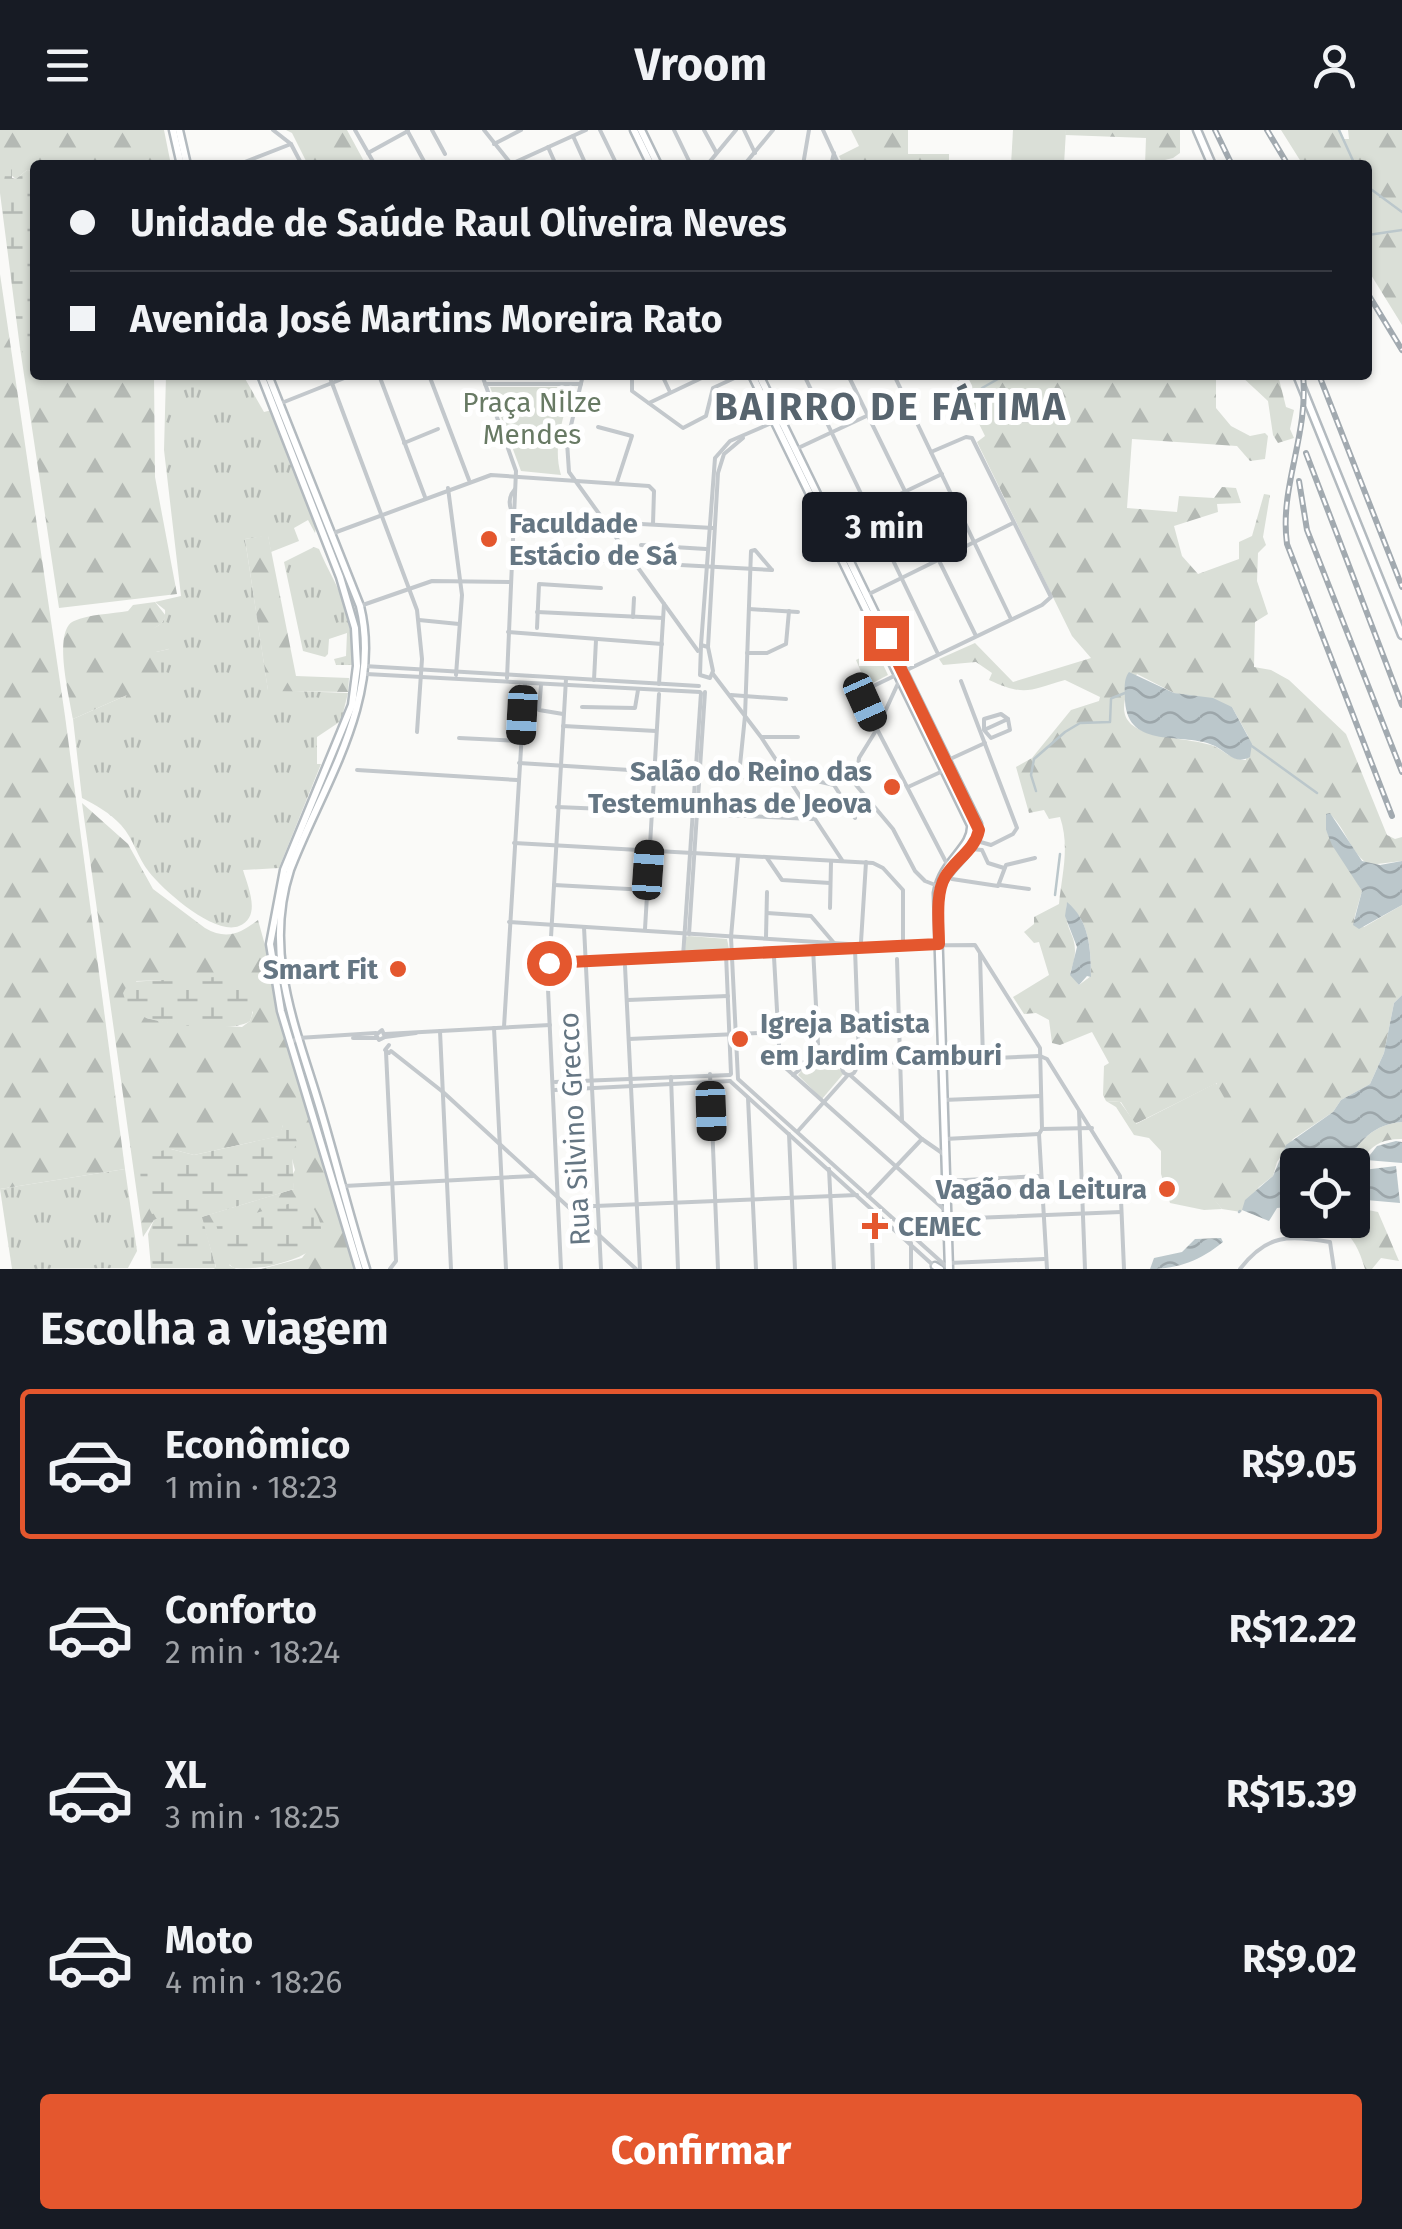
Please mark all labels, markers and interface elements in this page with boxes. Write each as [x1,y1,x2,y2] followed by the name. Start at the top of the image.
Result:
[40,38,95,93] icon: menu
[635,38,767,92] text: Vroom
[1307,38,1362,93] icon: person
[130,200,787,246] text: Unidade de Saúde Raul Oliveira Neves
[130,296,723,342] text: Avenida José Martins Moreira Rato
[714,382,1068,430] district label: BAIRRO DE FÁTIMA
[462,386,602,451] park label: Praça Nilze Mendes
[804,493,968,563] callout: 3 min
[509,507,677,572] place label: Faculdade Estácio de Sá
[845,508,924,546] text: 3 min
[478,528,500,550] marker: Faculdade Estácio de Sá
[864,616,909,661] route end
[839,668,891,736] car
[505,684,539,746] car
[588,755,872,820] place label: Salão do Reino das Testemunhas de Jeova
[881,776,903,798] marker: Salão do Reino das Testemunhas de Jeova
[631,839,665,901] car
[527,941,572,986] route start
[263,953,379,986] place label: Smart Fit
[387,958,409,980] marker: Smart Fit
[760,1007,1002,1072] place label: Igreja Batista em Jardim Camburi
[552,1011,597,1247] street label: Rua Silvino Grecco
[729,1028,751,1050] marker: Igreja Batista em Jardim Camburi
[695,1080,727,1142] car
[1280,1148,1370,1238] map controls
[1280,1148,1370,1238] button: locate
[935,1173,1147,1206] place label: Vagão da Leitura
[1156,1178,1178,1200] marker: Vagão da Leitura
[898,1210,981,1243] place label: CEMEC
[862,1213,888,1239] marker: CEMEC
[40,1302,389,1356] text: Escolha a viagem
[45,1419,135,1509] icon: car
[165,1422,350,1468] text: Econômico
[1241,1441,1357,1487] text: R$9.05
[165,1468,338,1506] text: 1 min · 18:23
[45,1584,135,1674] icon: car
[165,1587,317,1633] text: Conforto
[1229,1606,1357,1652] text: R$12.22
[165,1633,340,1671] text: 2 min · 18:24
[45,1749,135,1839] icon: car
[165,1752,207,1798] text: XL
[1226,1771,1357,1817] text: R$15.39
[165,1798,340,1836] text: 3 min · 18:25
[45,1914,135,2004] icon: car
[165,1917,253,1963] text: Moto
[1242,1936,1357,1982] text: R$9.02
[165,1963,342,2001] text: 4 min · 18:26
[40,2094,1362,2209] button: Confirmar

